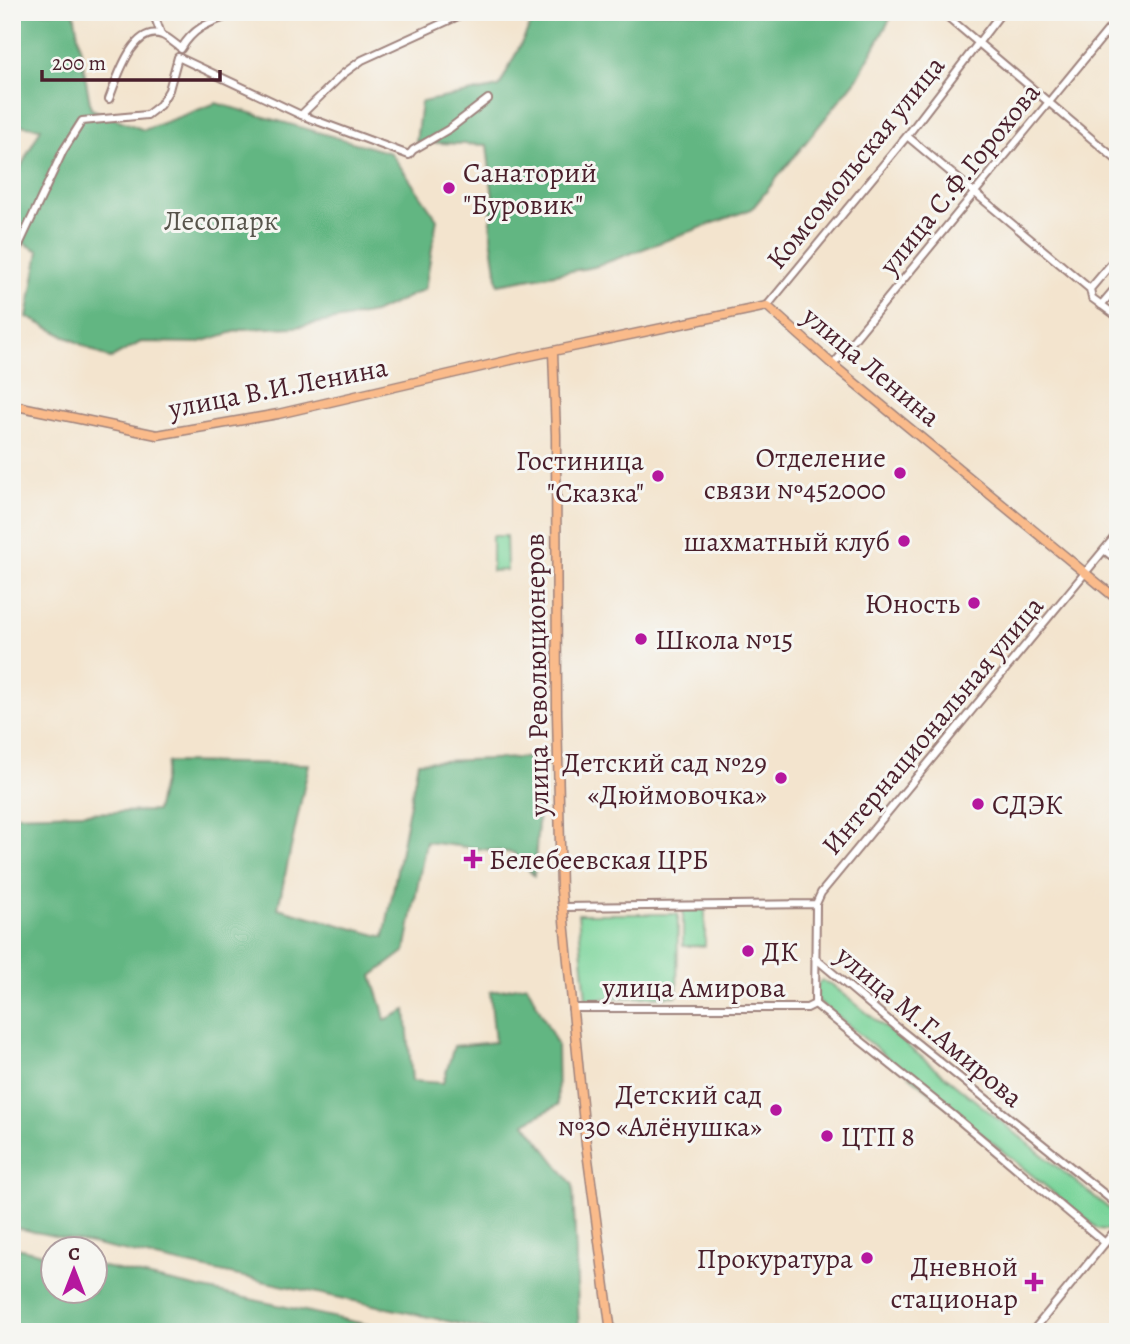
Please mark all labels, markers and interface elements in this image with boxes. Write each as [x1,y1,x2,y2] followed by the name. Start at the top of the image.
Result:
[42,38,220,82] scale bar
[758,48,954,277] street label: Комсомольская улица
[52,49,106,77] text: 200 m
[870,75,1049,283] street label: улица С.Ф.Горохова
[463,154,597,224] place label: Санаторий "Буровик"
[441,180,457,196] marker: Санаторий "Буровик"
[164,202,278,240] park label: Лесопарк
[794,297,949,436] street label: улица Ленина
[164,348,391,428] street label: улица В.И.Ленина
[704,439,886,509] place label: Отделение связи №452000
[516,442,644,512] place label: Гостиница "Сказка"
[892,465,908,481] marker: Отделение связи №452000
[650,468,666,484] marker: Гостиница "Сказка"
[684,523,890,561] place label: шахматный клуб
[516,533,558,818] street label: улица Революционеров
[896,533,912,549] marker: шахматный клуб
[865,585,960,623] place label: Юность
[813,588,1053,863] street label: Интернациональная улица
[966,595,982,611] marker: Юность
[655,621,793,659] place label: Школа №15
[633,631,649,647] marker: Школа №15
[562,744,767,814] place label: Детский сад №29 «Дюймовочка»
[773,770,789,786] marker: Детский сад №29 «Дюймовочка»
[992,786,1063,824] place label: СДЭК
[970,796,986,812] marker: СДЭК
[489,841,709,879] place label: Белебеевская ЦРБ
[463,849,483,869] marker: Белебеевская ЦРБ
[762,933,798,971] place label: ДК
[827,937,1031,1116] street label: улица М.Г.Амирова
[740,943,756,959] marker: ДК
[601,969,786,1007] street label: улица Амирова
[558,1076,762,1146] place label: Детский сад №30 «Алёнушка»
[768,1102,784,1118] marker: Детский сад №30 «Алёнушка»
[841,1118,915,1156] place label: ЦТП 8
[819,1128,835,1144] marker: ЦТП 8
[38,1236,108,1306] north arrow
[697,1240,853,1278] place label: Прокуратура
[68,1241,80,1267] text: С
[890,1248,1018,1318] place label: Дневной стационар
[859,1250,875,1266] marker: Прокуратура
[1024,1272,1044,1292] marker: Дневной стационар

